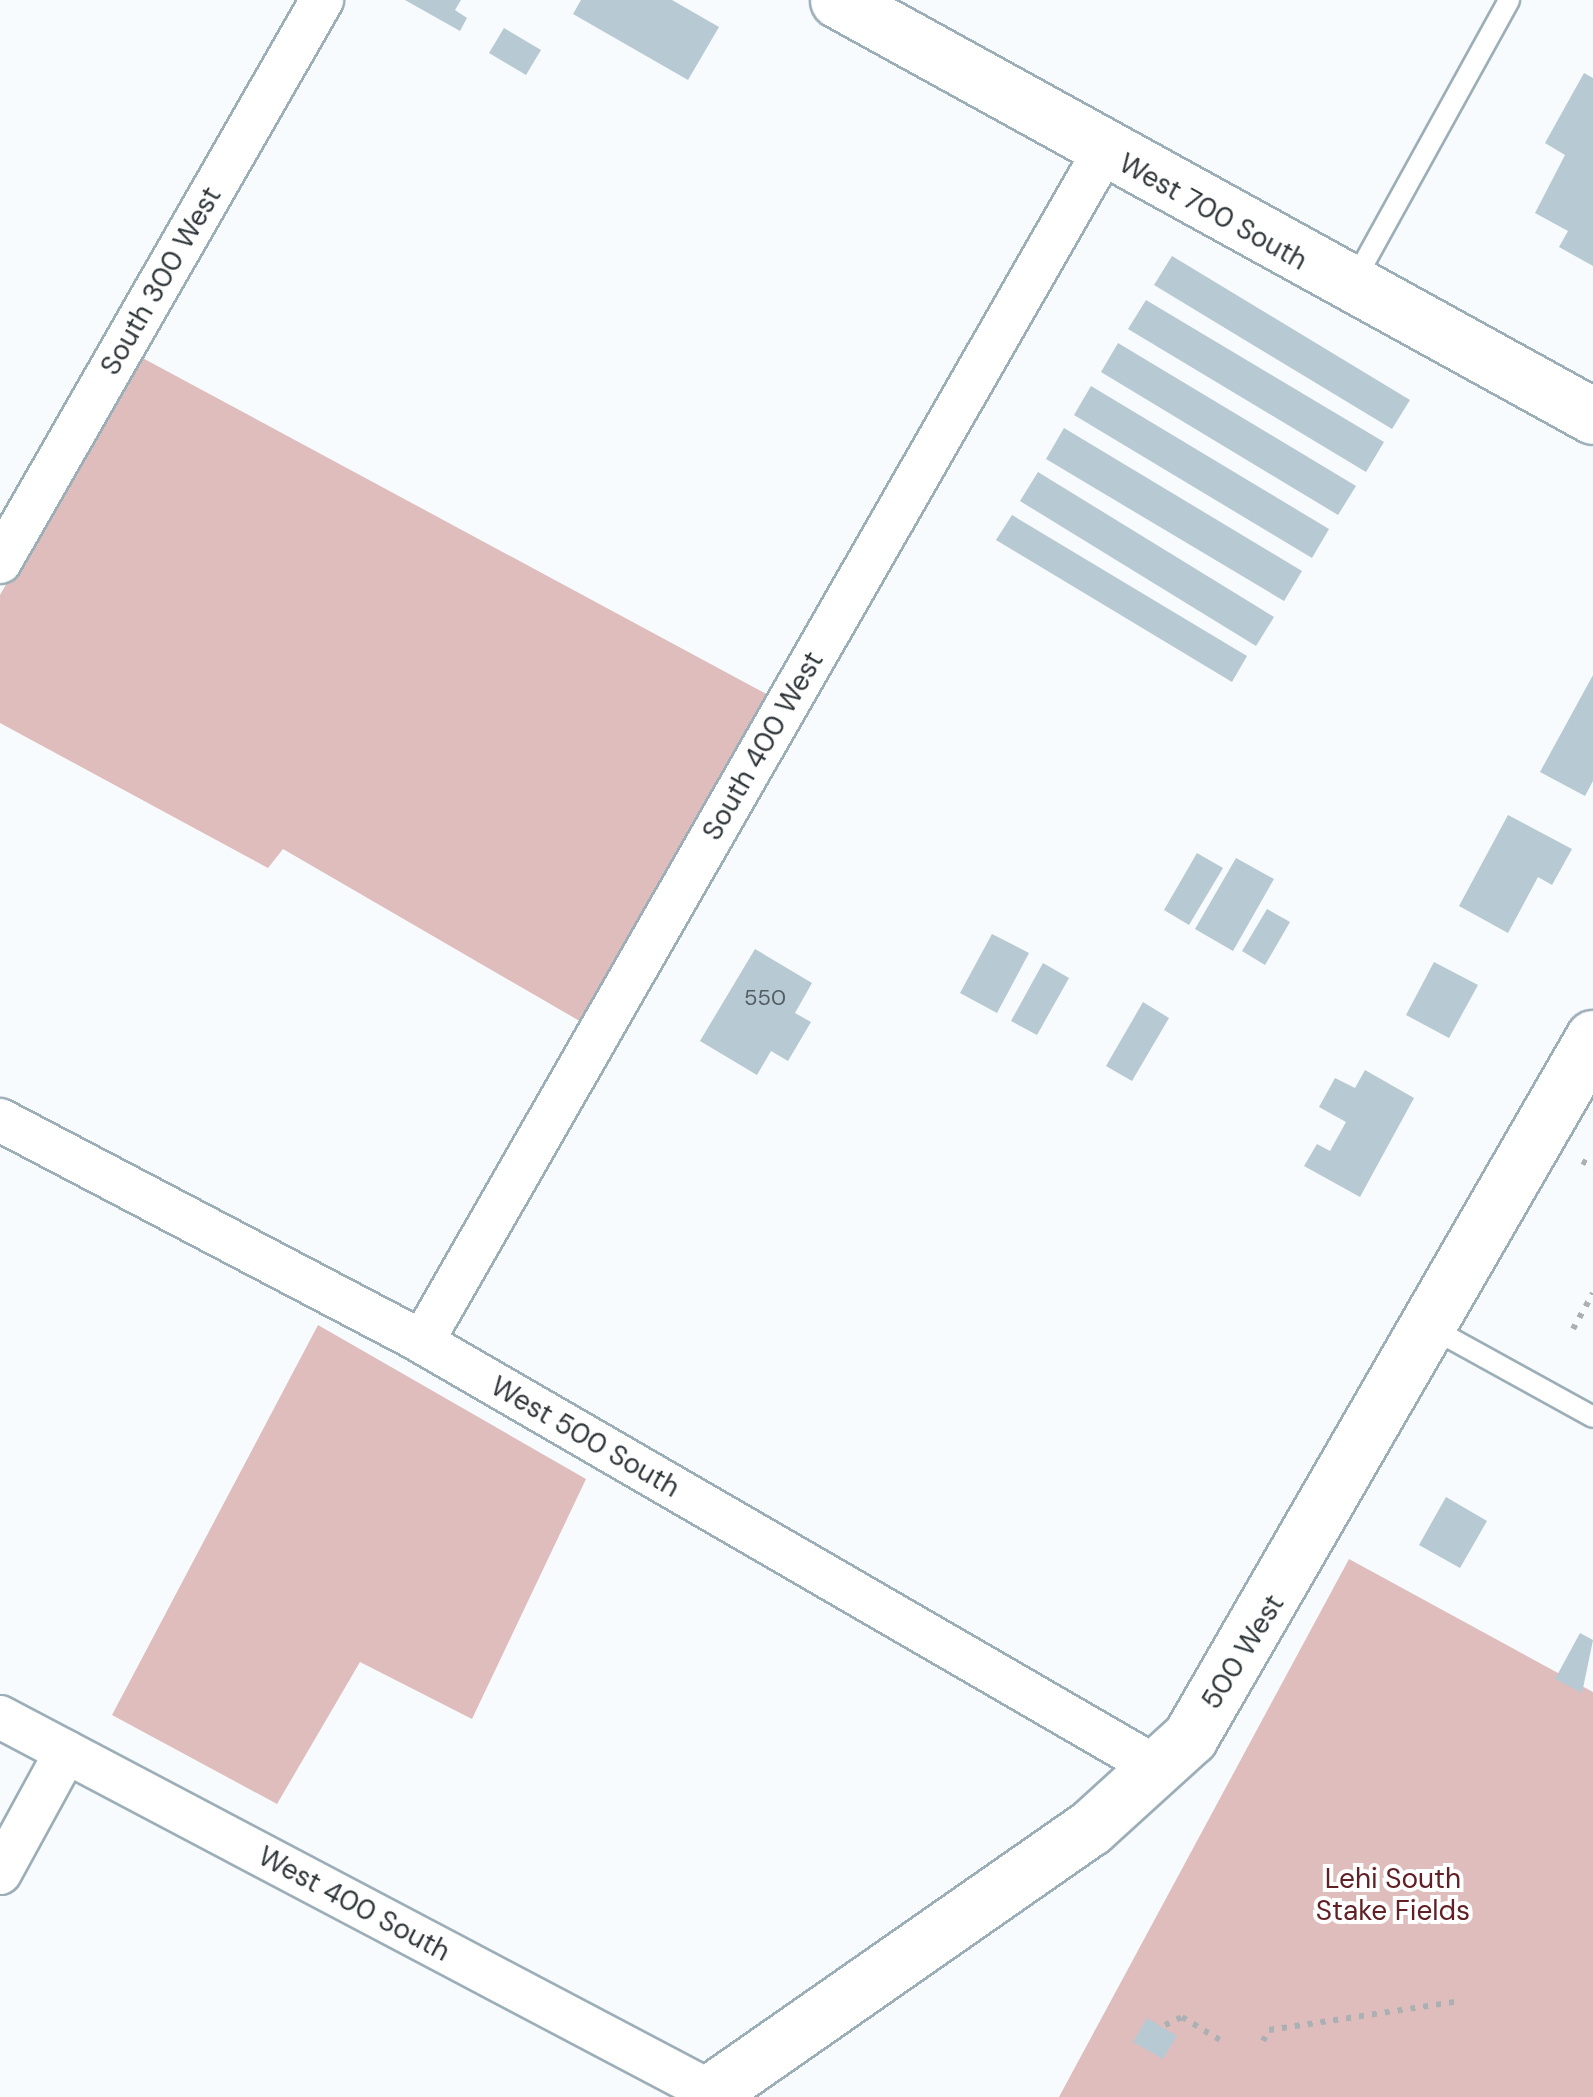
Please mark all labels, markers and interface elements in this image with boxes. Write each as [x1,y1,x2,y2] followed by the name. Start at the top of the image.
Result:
[1113,146,1313,278] street label: West 700 South
[94,181,228,381] street label: South 300 West
[695,646,831,846] street label: South 400 West
[744,985,786,1011] house number: 550
[485,1369,685,1505] street label: West 500 South
[1195,1588,1291,1716] street label: 500 West
[252,1839,456,1969] street label: West 400 South
[1316,1862,1470,1928] park label: Lehi South Stake Fields

